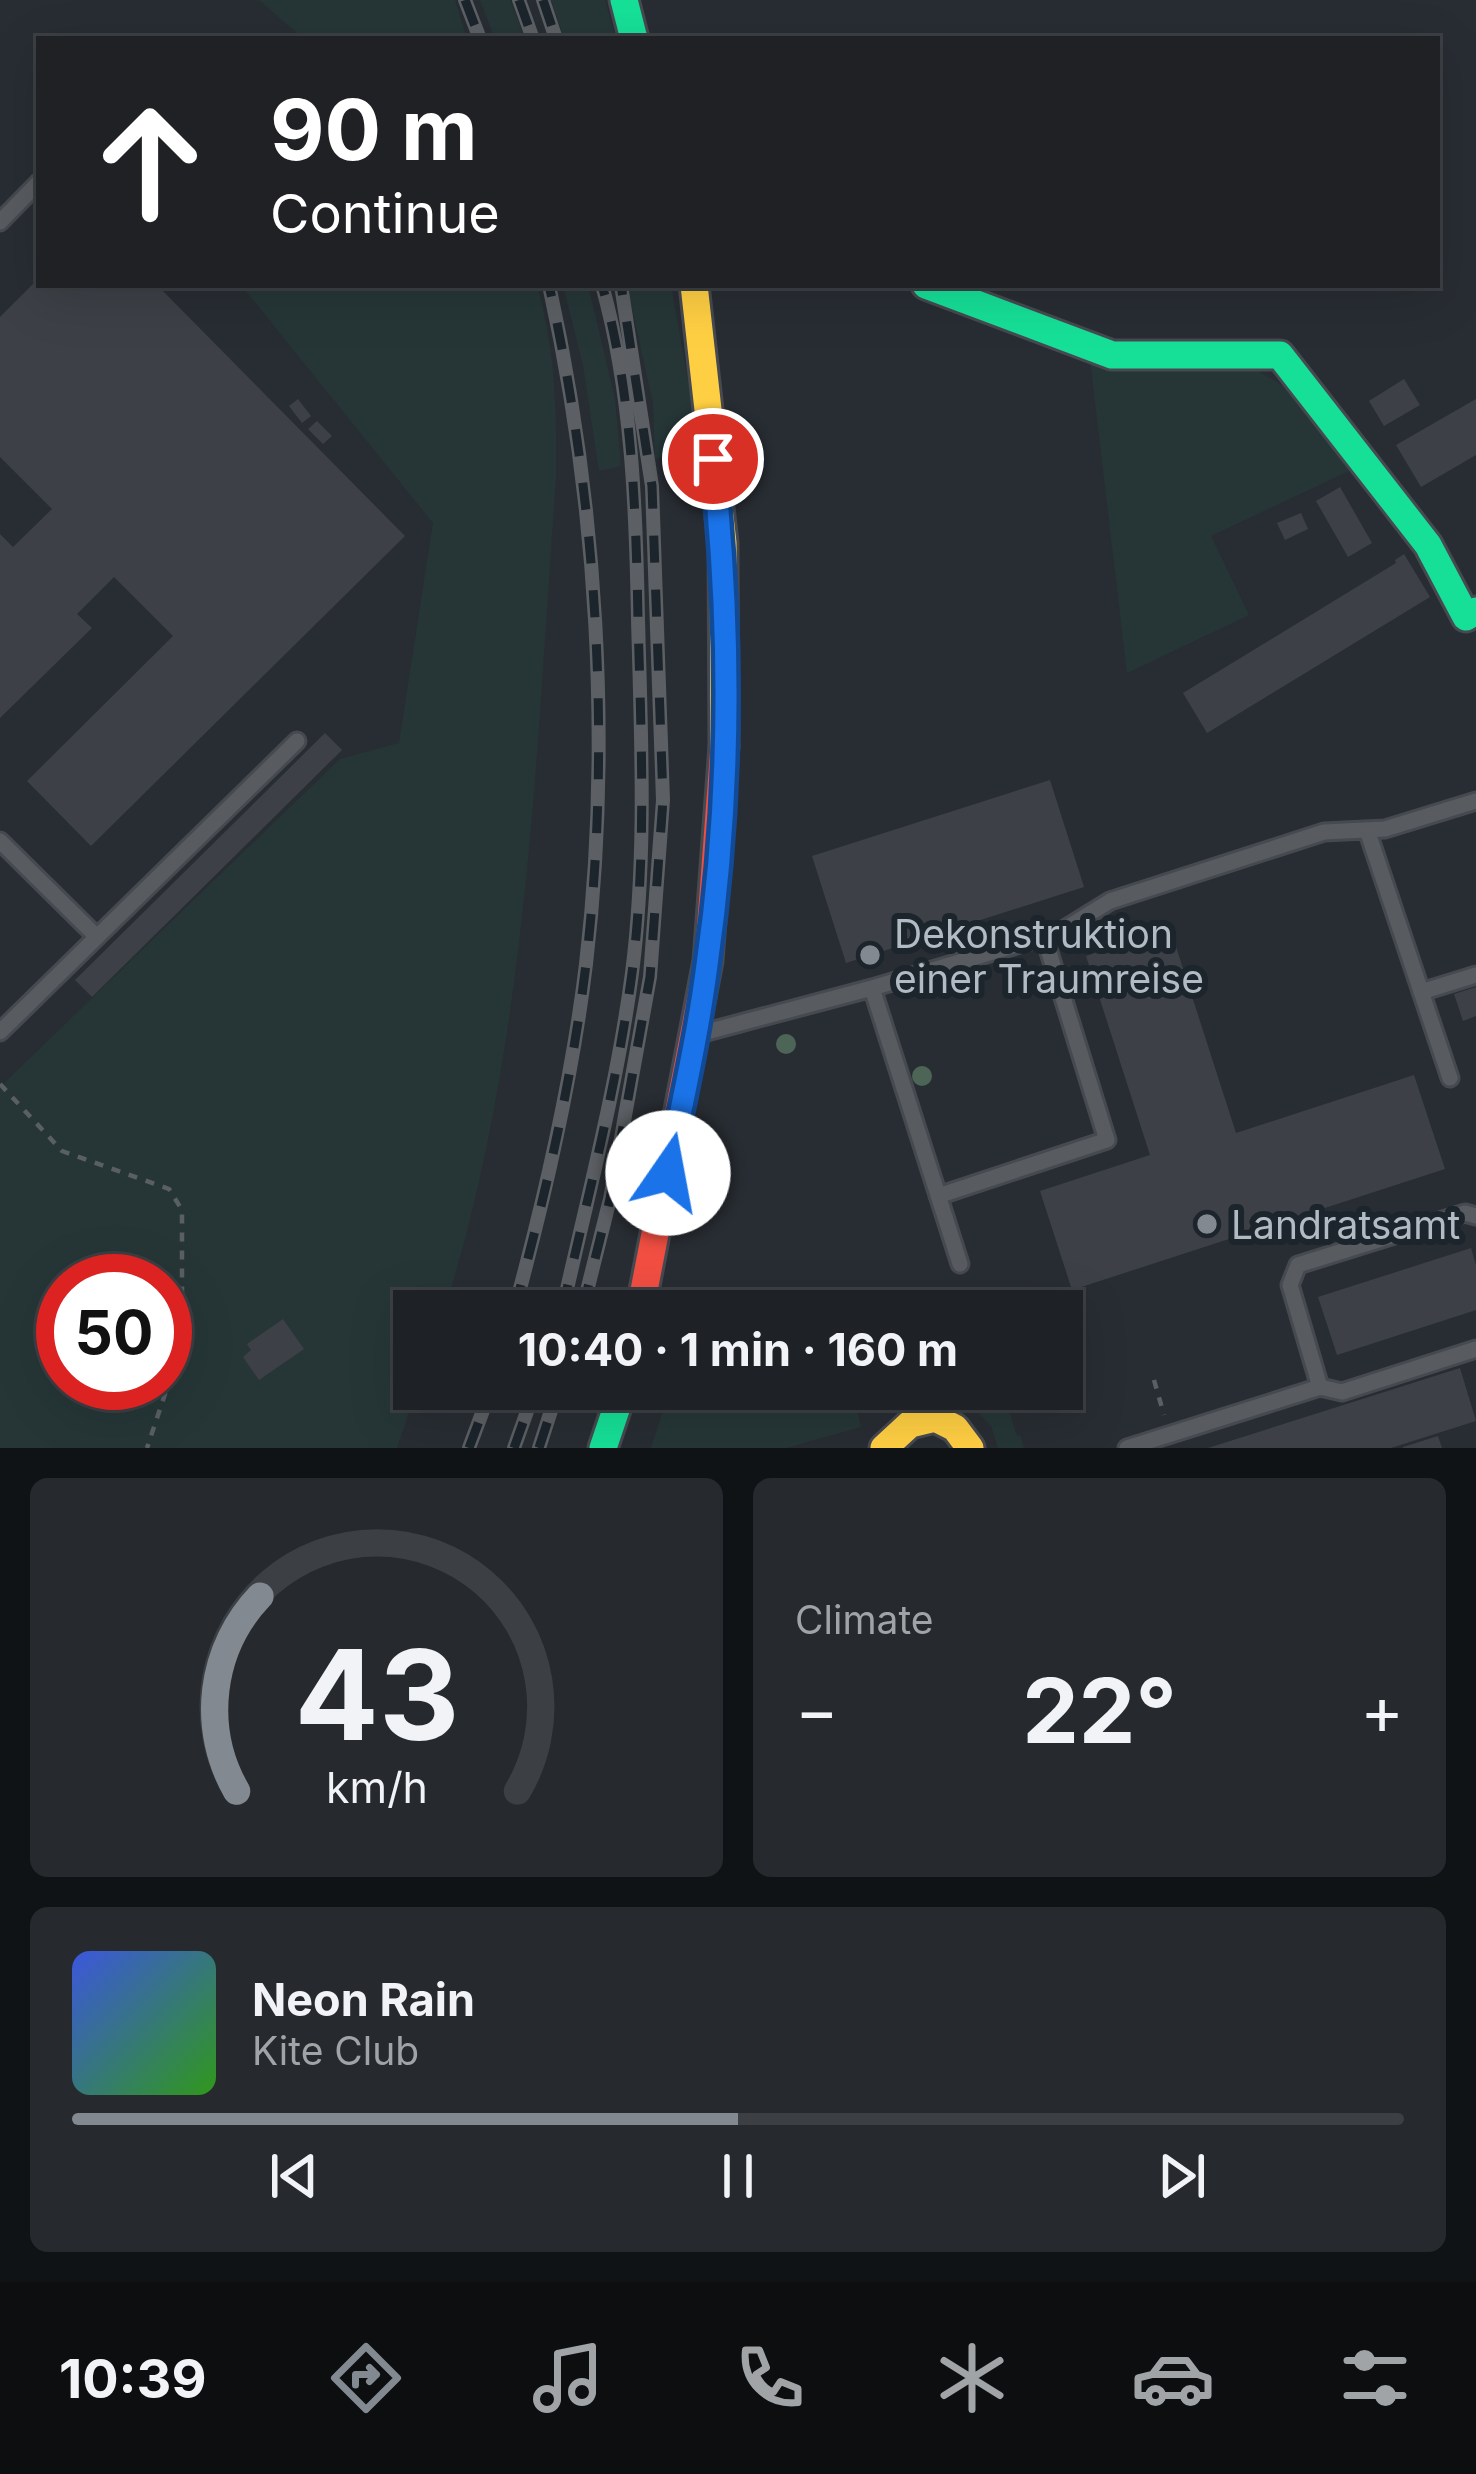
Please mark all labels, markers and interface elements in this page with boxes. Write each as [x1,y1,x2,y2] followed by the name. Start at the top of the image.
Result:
[270,79,478,180] text: 90 m
[72,84,228,240] icon: ahead
[270,181,500,246] text: Continue
[662,408,764,510] pin
[680,426,746,492] icon: arrive
[894,910,1204,1002] place label: Dekonstruktion einer Traumreise
[857,942,883,968] marker: Dekonstruktion einer Traumreise
[605,1110,731,1236] position arrow
[1231,1201,1460,1248] place label: Landratsamt
[1194,1211,1220,1237] marker: Landratsamt
[36,1254,192,1410] speed limit sign: 50
[518,1322,958,1377] text: 10:40 · 1 min · 160 m
[795,1596,934,1643] text: Climate
[294,1619,459,1770] text: 43
[1022,1656,1177,1765] text: 22°
[795,1670,839,1750] text: −
[1360,1670,1404,1750] text: +
[326,1760,427,1812] text: km/h
[252,1972,475,2027] text: Neon Rain
[252,2027,419,2074] text: Kite Club
[261,2143,327,2209] icon: previous
[705,2143,771,2209] icon: pause
[1149,2143,1215,2209] icon: next
[324,2336,408,2420] icon: directions
[526,2336,610,2420] icon: music
[728,2336,812,2420] icon: phone
[930,2336,1014,2420] icon: climate
[1131,2336,1215,2420] icon: car
[1333,2336,1417,2420] icon: filters
[59,2346,207,2411] text: 10:39

